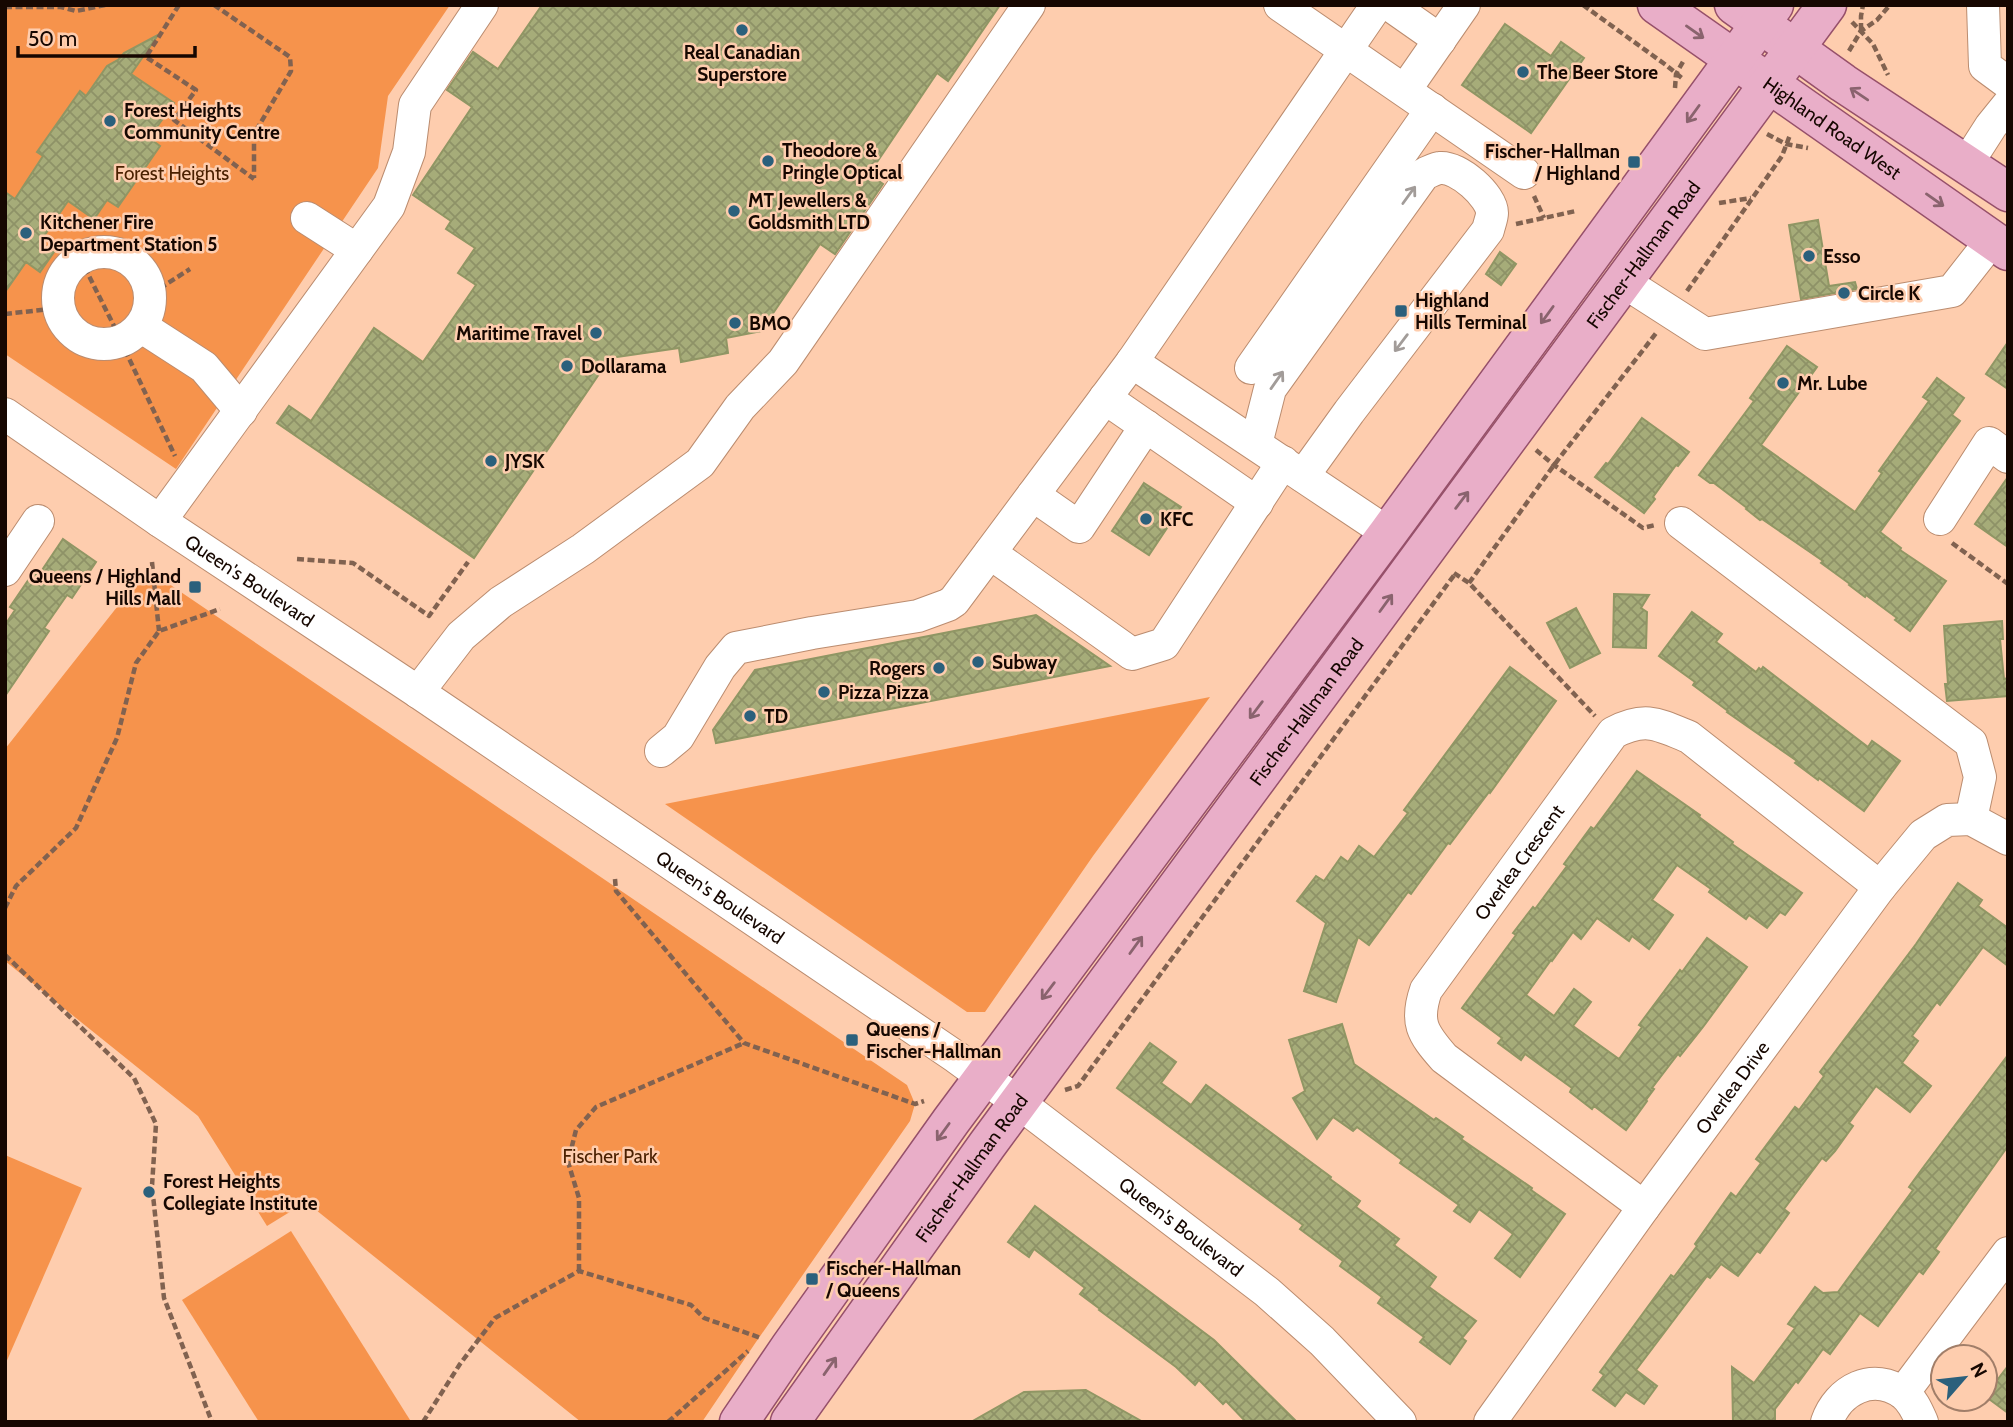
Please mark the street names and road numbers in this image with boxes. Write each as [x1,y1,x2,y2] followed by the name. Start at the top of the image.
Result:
[1759,72,1906,184] street label: Highland Road West
[1581,176,1705,333] street label: Fischer-Hallman Road
[181,529,319,631] street label: Queen's Boulevard
[1244,634,1368,790] street label: Fischer-Hallman Road
[1469,800,1569,924] street label: Overlea Crescent
[652,845,789,949] street label: Queen's Boulevard
[1690,1036,1774,1138] street label: Overlea Drive
[910,1089,1032,1247] street label: Fischer-Hallman Road
[1115,1172,1248,1281] street label: Queen's Boulevard

